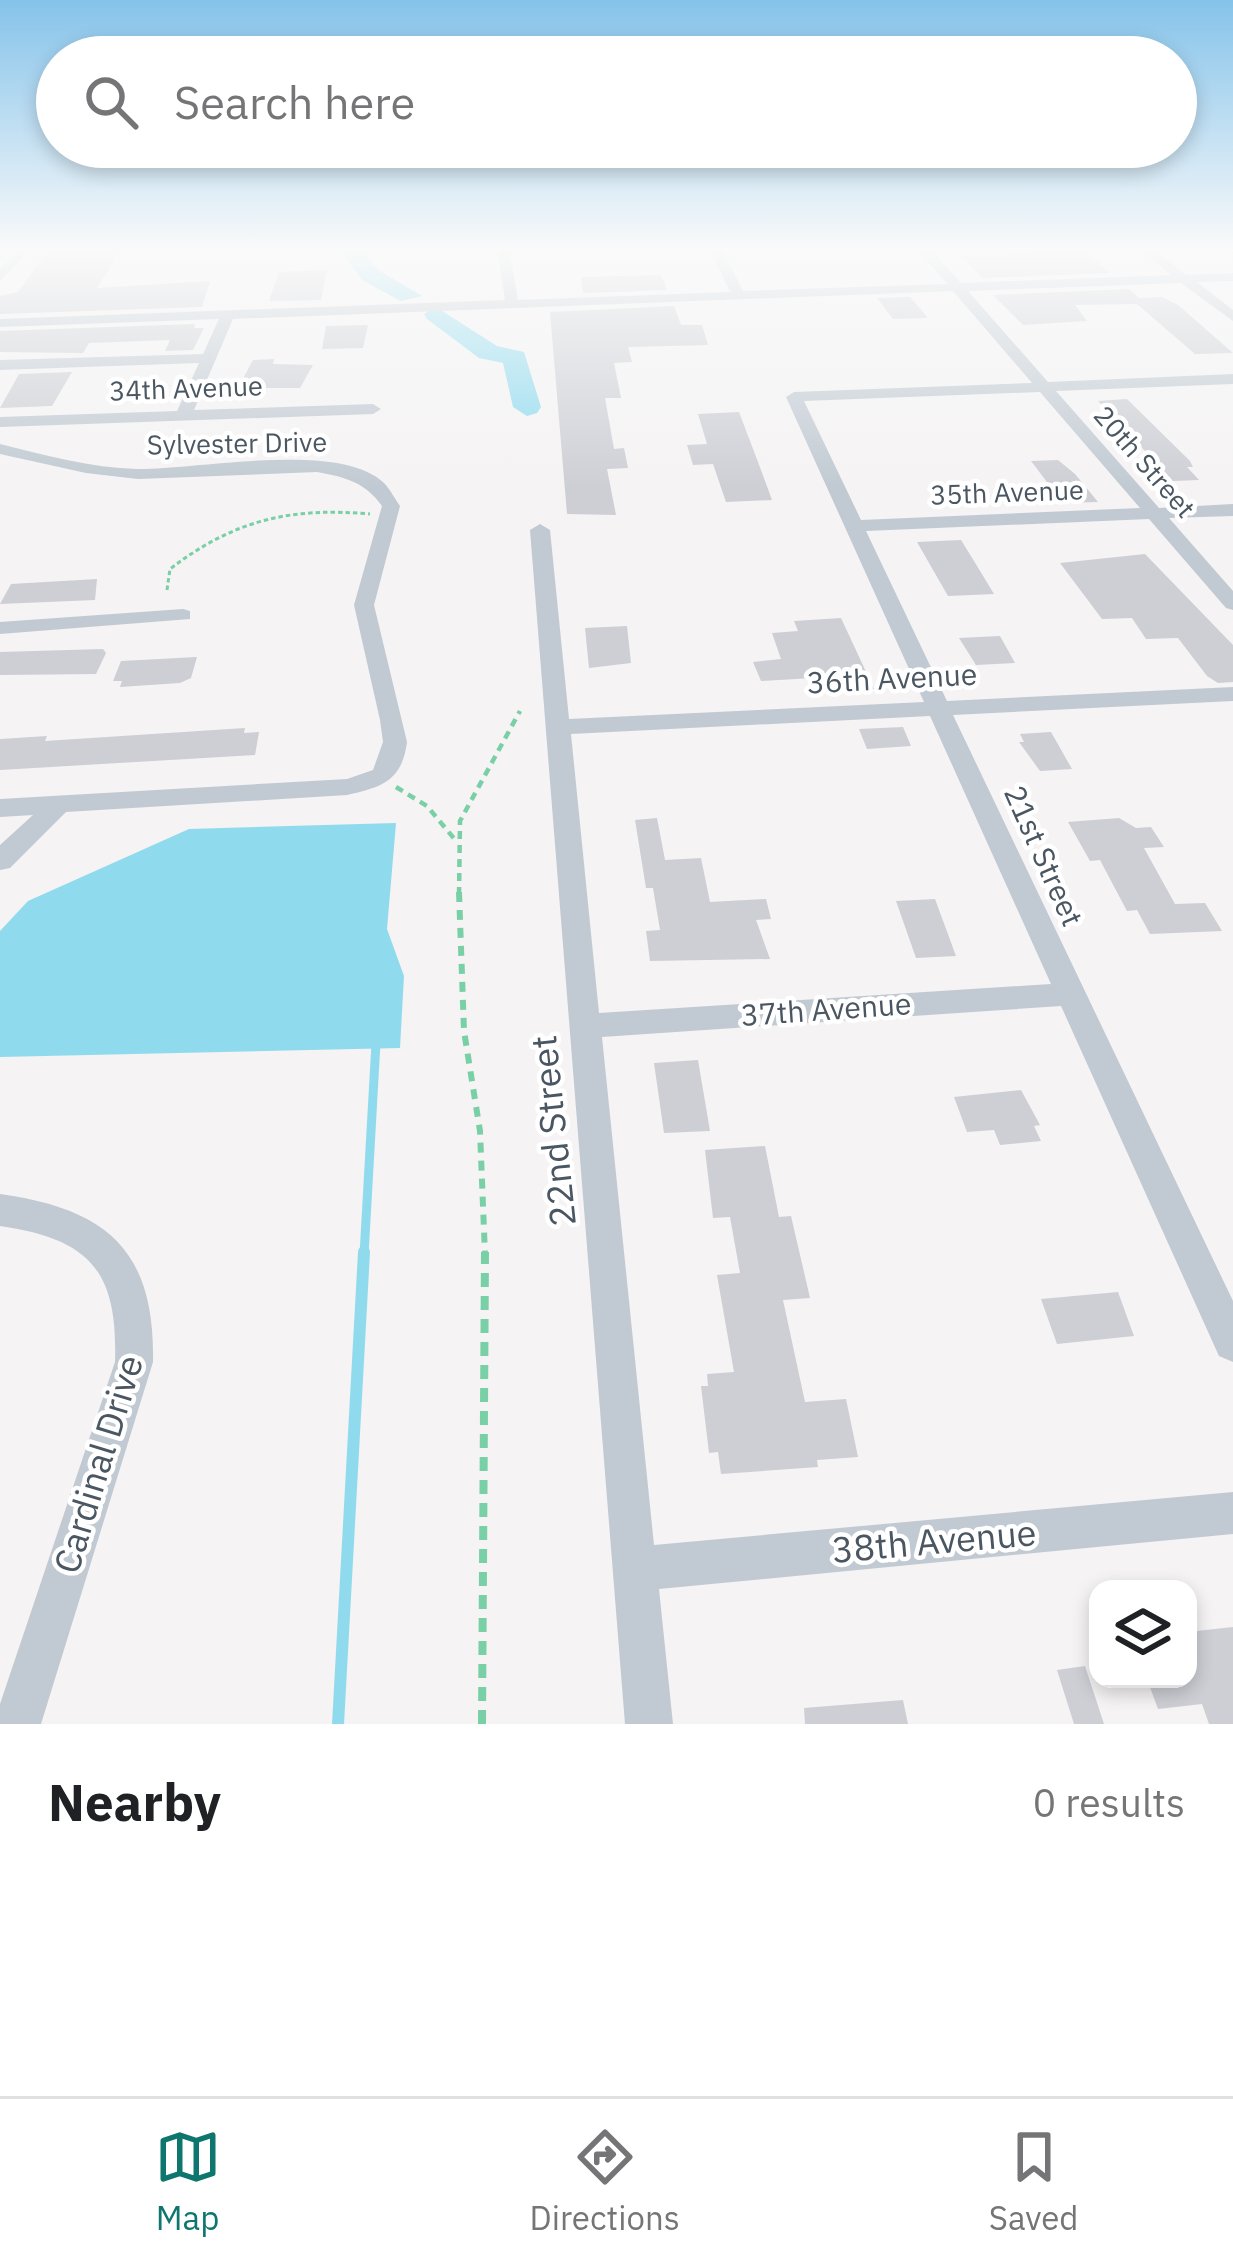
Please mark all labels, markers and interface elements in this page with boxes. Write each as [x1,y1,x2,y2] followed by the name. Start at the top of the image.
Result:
[36,36,1197,168] search box
[78,69,144,135] icon: search
[174,73,415,131] text: Search here
[109,367,263,408] street label: 34th Avenue
[1087,398,1203,524] street label: 20th Street
[147,423,327,462] street label: Sylvester Drive
[930,471,1084,512] street label: 35th Avenue
[806,654,978,701] street label: 36th Avenue
[996,779,1093,932] street label: 21st Street
[739,983,912,1034] street label: 37th Avenue
[519,1033,586,1229] street label: 22nd Street
[42,1349,153,1579] street label: Cardinal Drive
[830,1508,1038,1573] street label: 38th Avenue
[1089,1580,1197,1688] map controls
[1089,1580,1197,1688] button: layers
[48,1769,221,1835] text: Nearby
[1033,1777,1185,1828] text: 0 results
[155,2124,221,2239] tab: Map
[530,2124,680,2239] tab: Directions
[989,2124,1078,2239] tab: Saved

